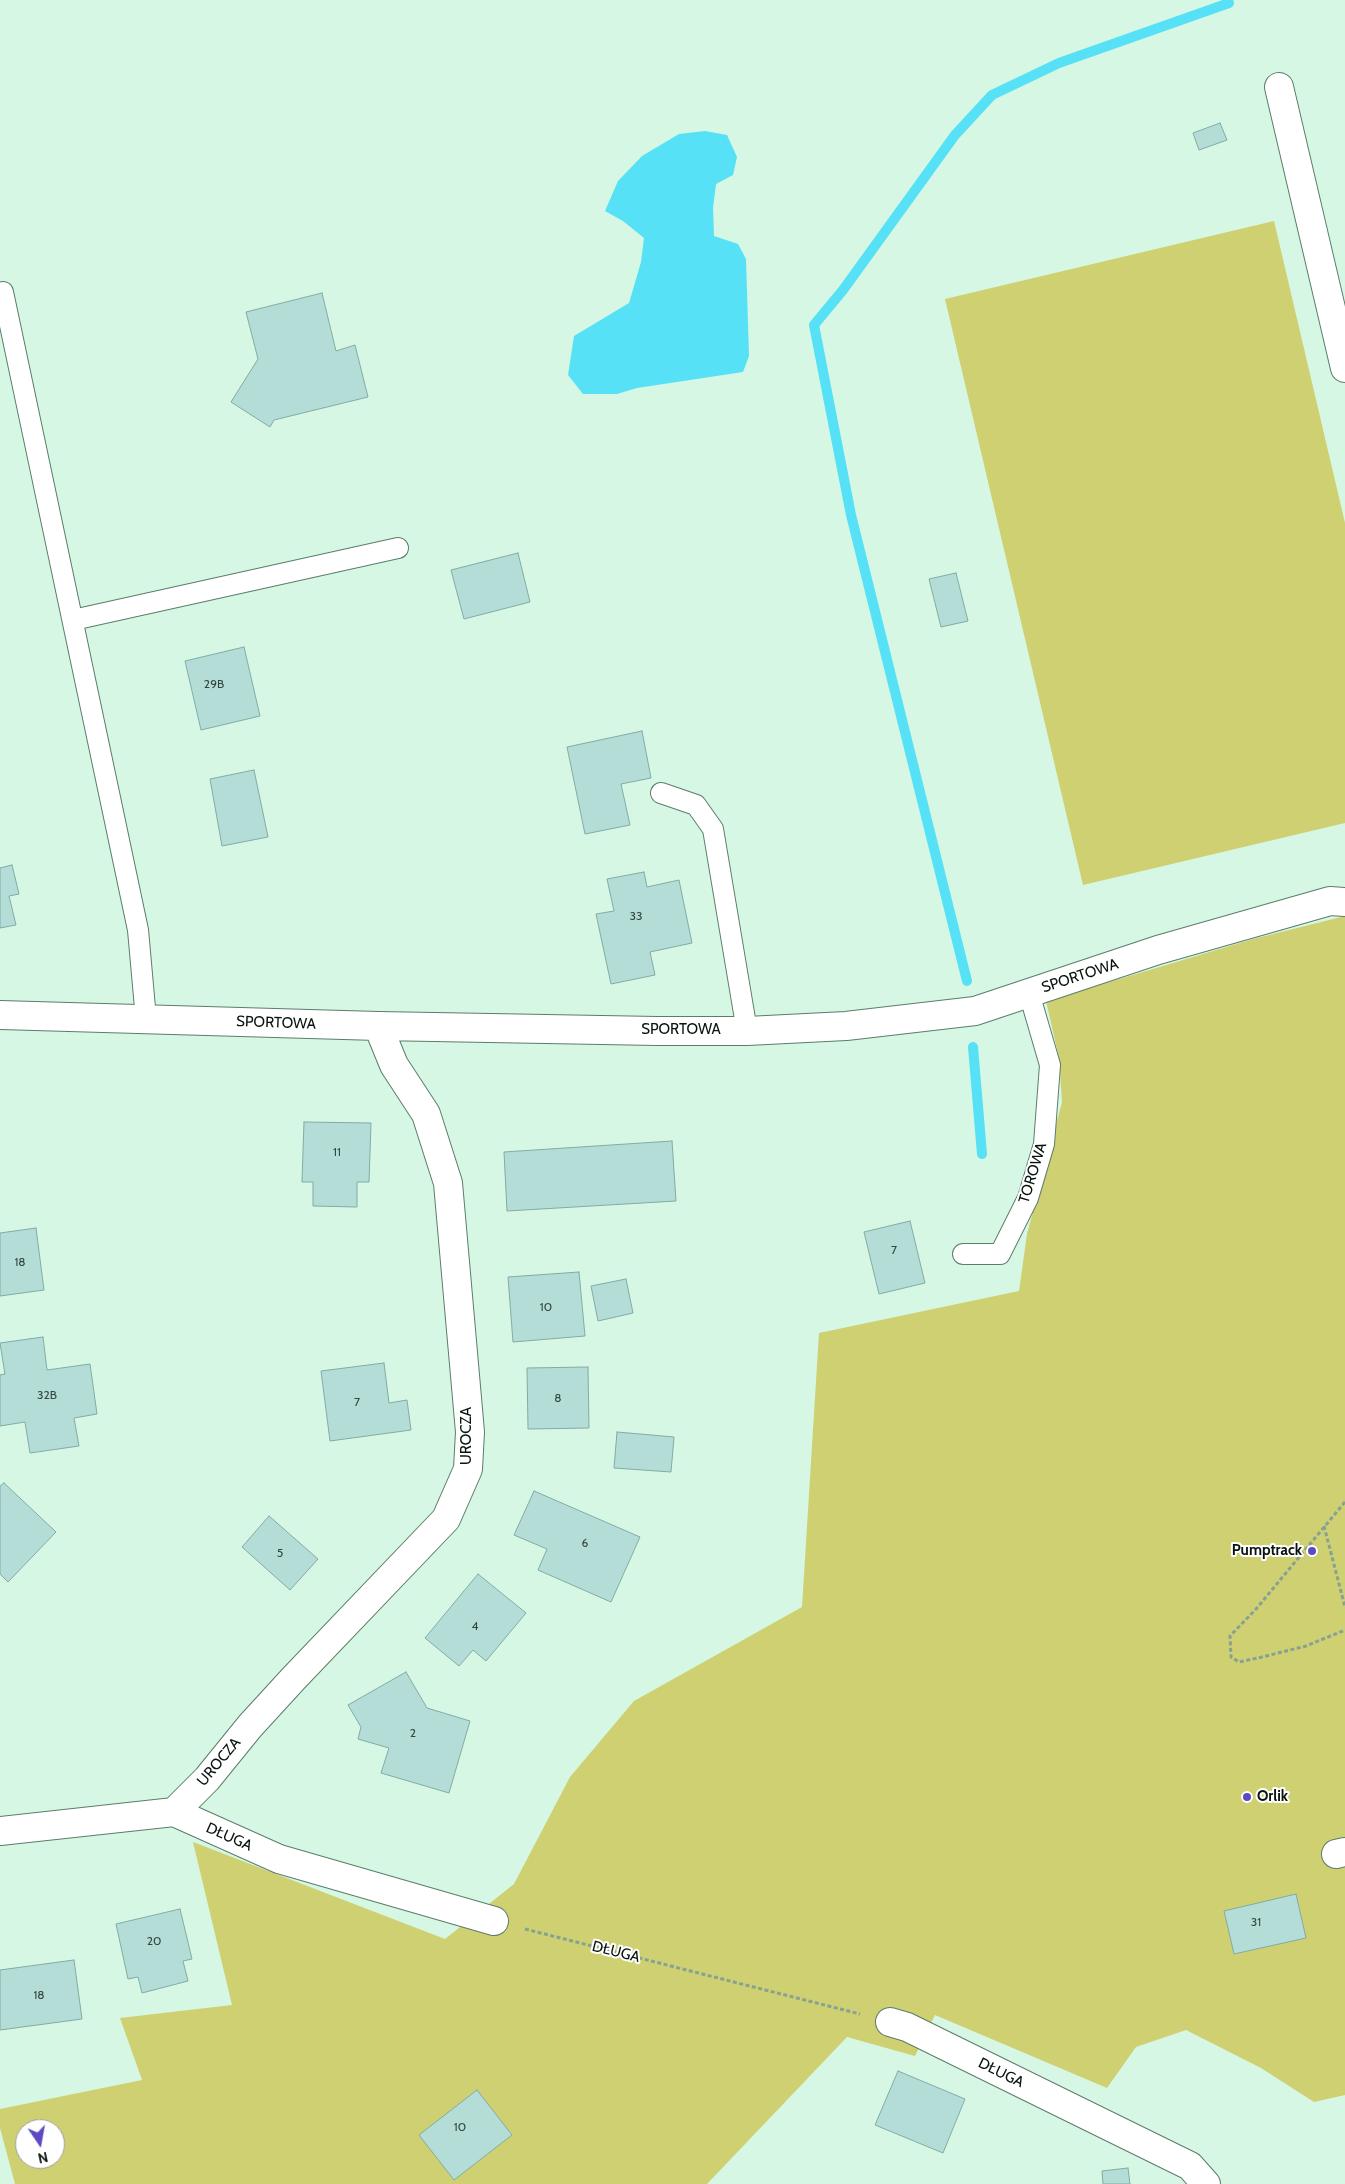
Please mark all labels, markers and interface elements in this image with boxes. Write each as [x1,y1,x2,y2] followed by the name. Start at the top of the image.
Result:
[204,677,224,691] house number: 29B
[630,909,642,923] house number: 33
[1039,955,1121,997] street label: SPORTOWA
[236,1013,316,1033] street label: SPORTOWA
[641,1021,721,1039] street label: SPORTOWA
[1015,1140,1051,1206] street label: TOROWA
[333,1145,341,1159] house number: 11
[891,1243,897,1257] house number: 7
[14,1255,26,1269] house number: 18
[540,1300,552,1314] house number: 10
[37,1388,57,1402] house number: 32B
[554,1391,562,1405] house number: 8
[354,1395,360,1409] house number: 7
[458,1407,476,1465] street label: UROCZA
[582,1536,588,1550] house number: 6
[1232,1542,1302,1560] place label: Pumptrack
[1306,1545,1318,1557] marker: Pumptrack
[277,1546,283,1560] house number: 5
[472,1619,478,1633] house number: 4
[410,1726,416,1740] house number: 2
[193,1734,245,1790] street label: UROCZA
[1257,1788,1288,1806] place label: Orlik
[1241,1791,1253,1803] marker: Orlik
[203,1819,255,1855] street label: DŁUGA
[1251,1915,1261,1929] house number: 31
[147,1934,161,1948] house number: 20
[590,1937,642,1967] street label: DŁUGA
[33,1988,45,2002] house number: 18
[975,2054,1027,2092] street label: DŁUGA
[15,2119,65,2169] north arrow
[454,2120,466,2134] house number: 10
[36,2148,50,2168] text: N

